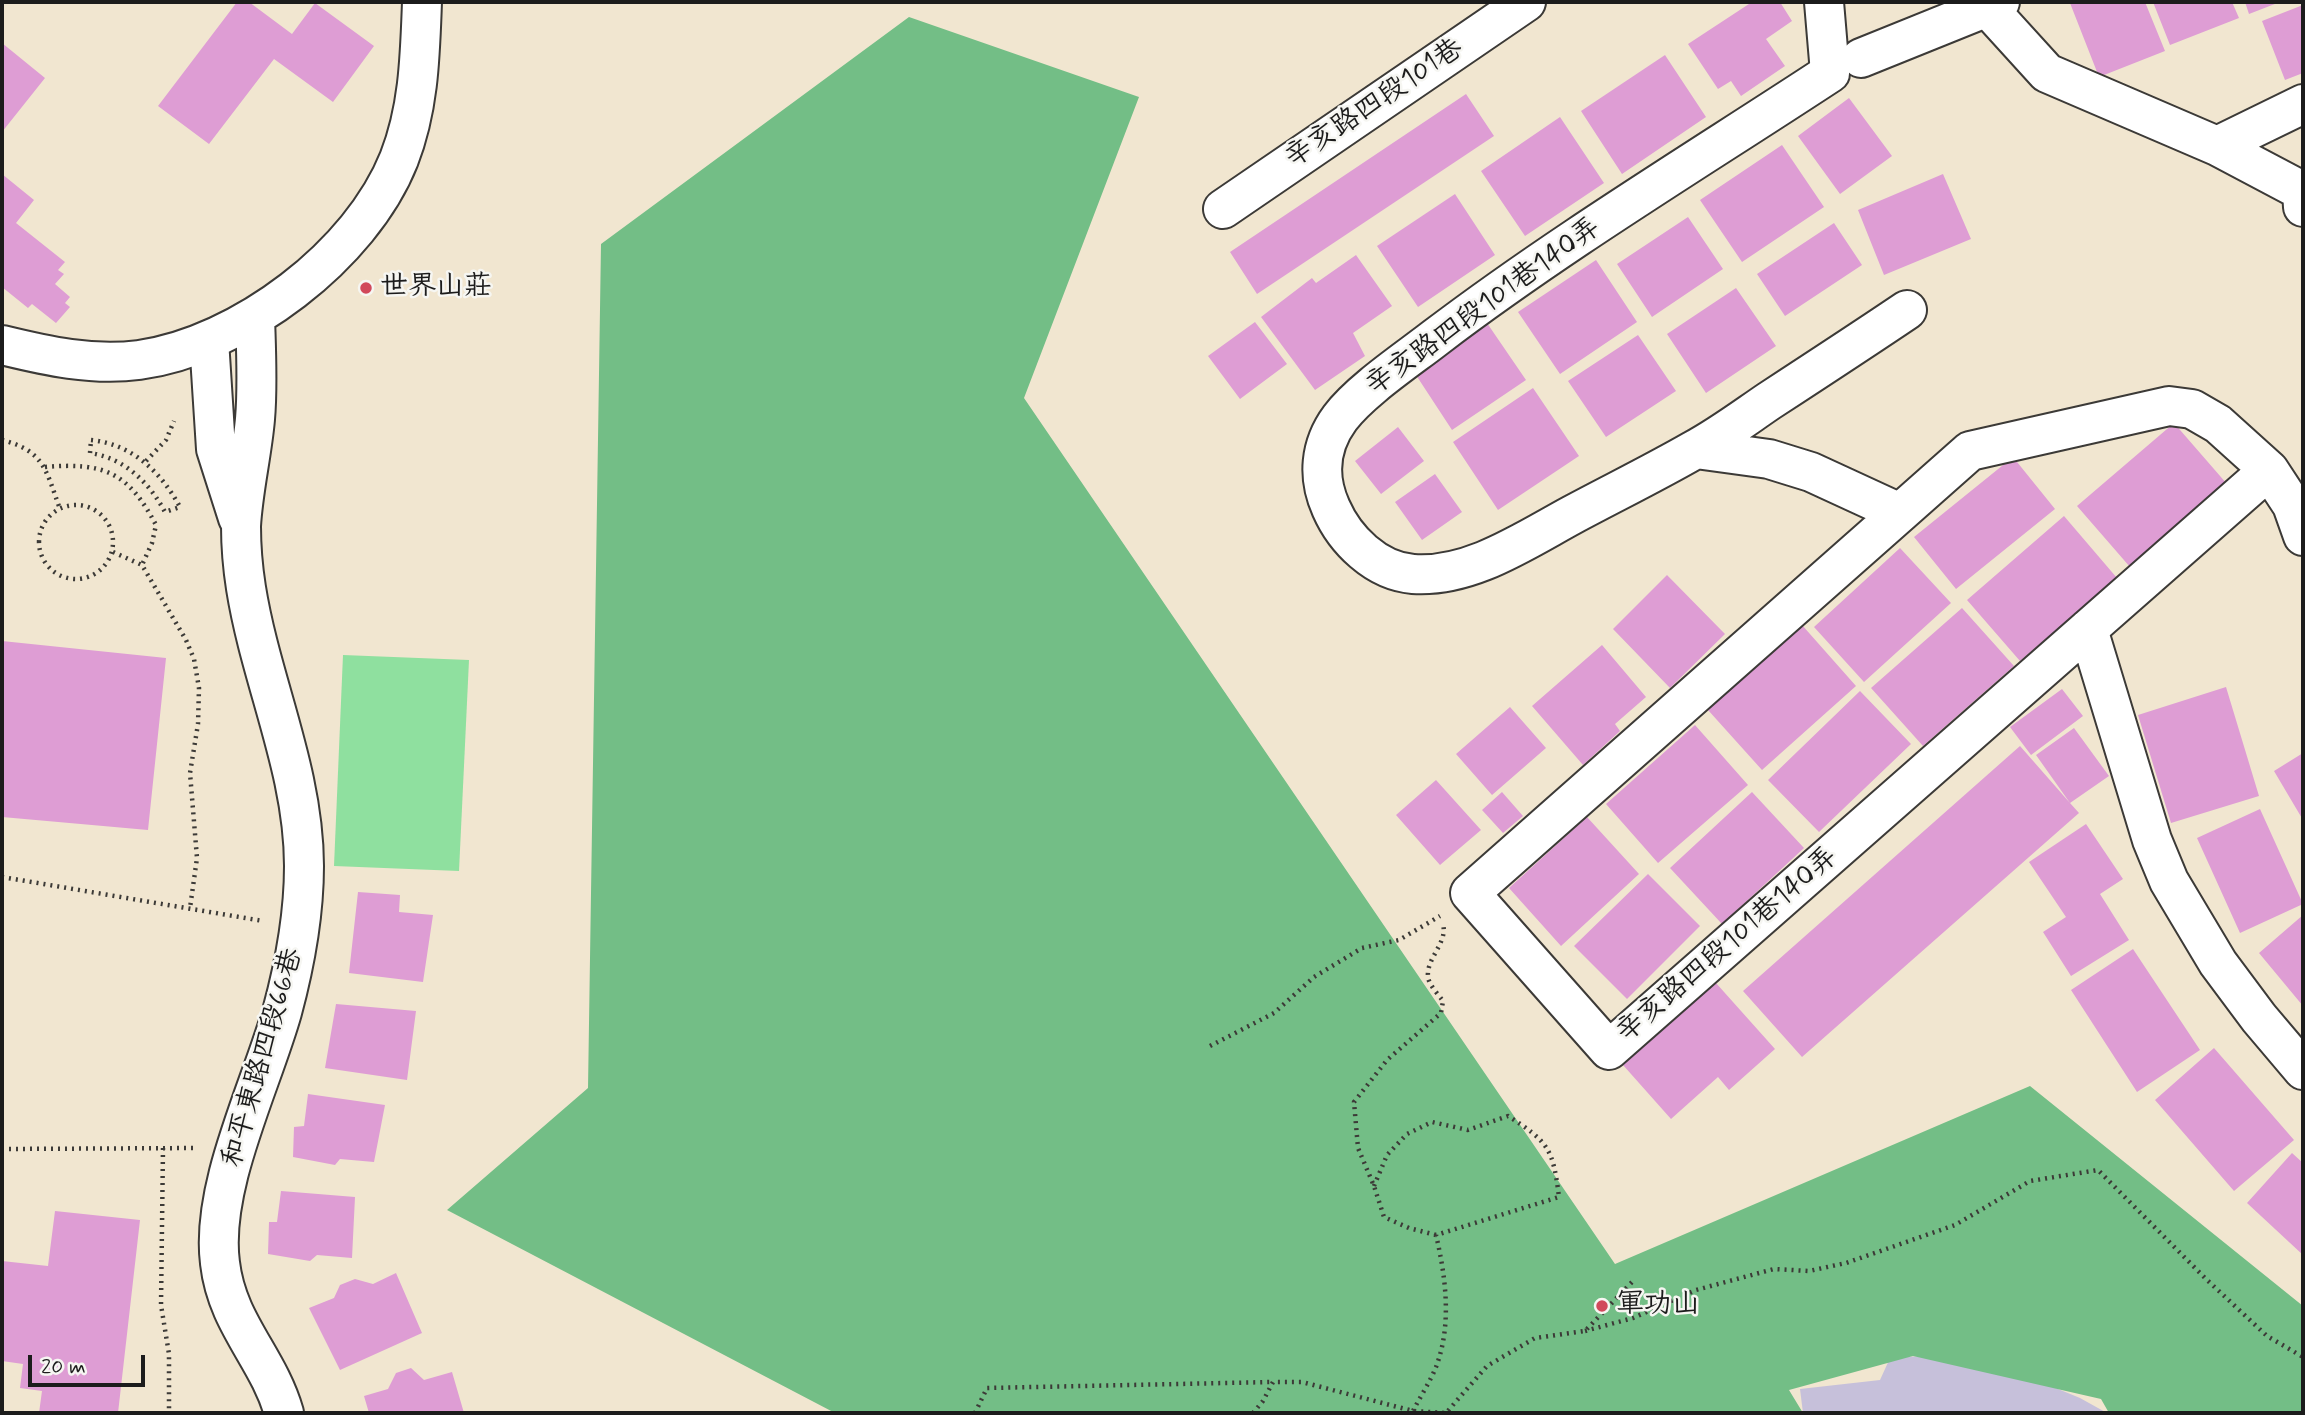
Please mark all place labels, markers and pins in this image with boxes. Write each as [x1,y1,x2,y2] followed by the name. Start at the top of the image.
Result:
[380,271,492,305] place label: 世界山莊
[358,280,374,296] marker: 世界山莊
[1616,1289,1700,1323] place label: 軍功山
[1594,1298,1610,1314] marker: 軍功山

